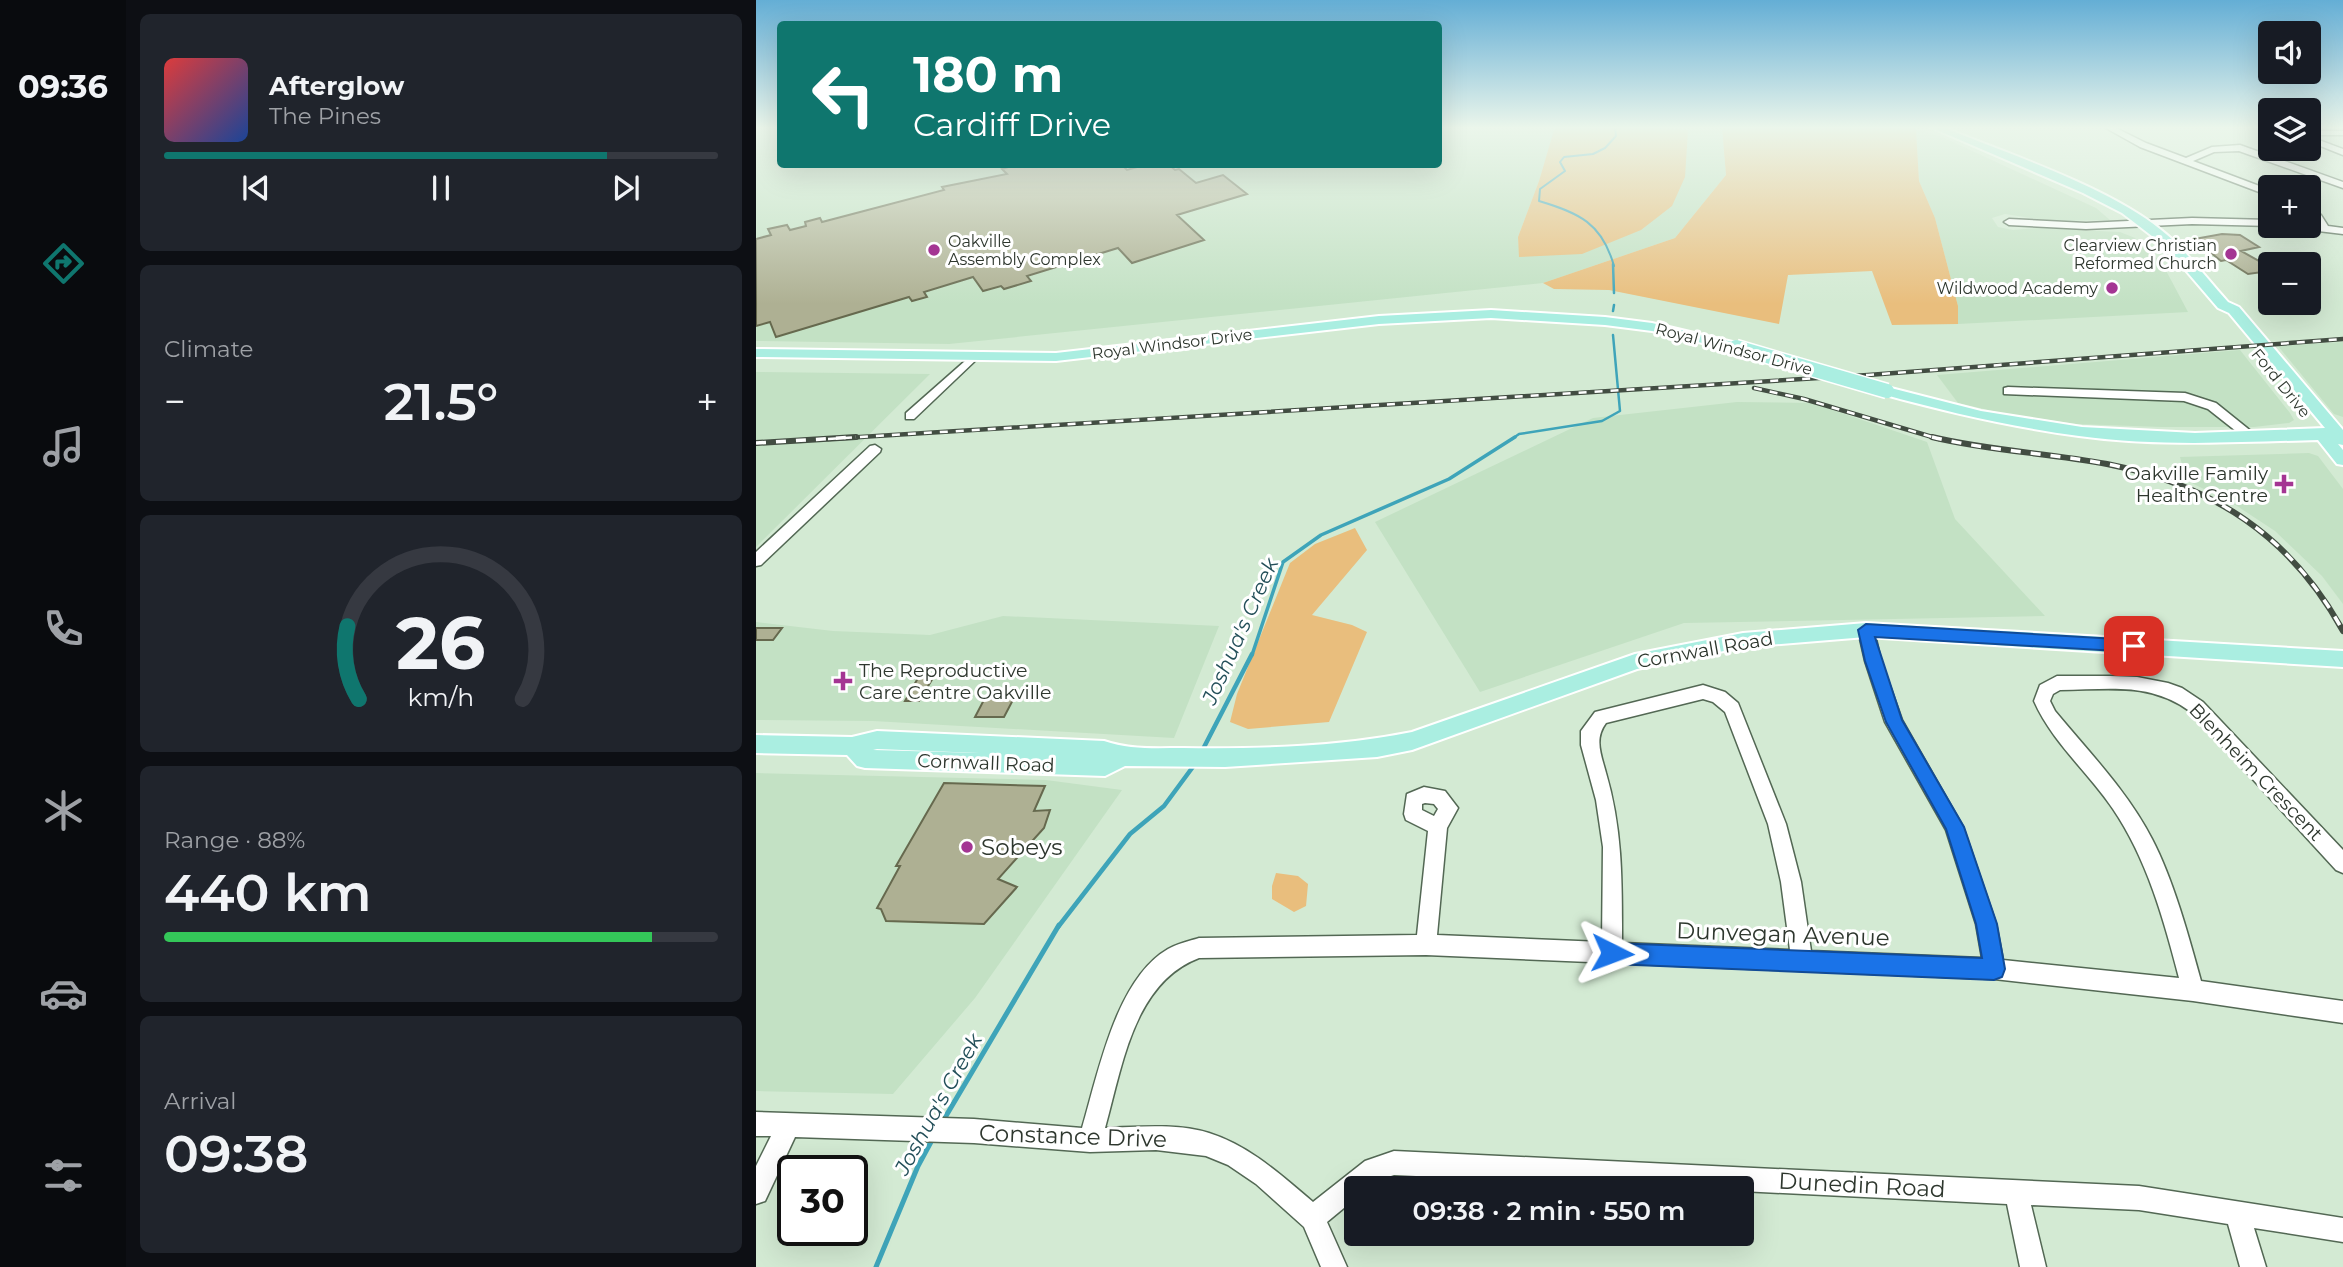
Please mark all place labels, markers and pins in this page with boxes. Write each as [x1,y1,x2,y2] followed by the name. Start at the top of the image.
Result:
[948,232,1101,269] place label: Oakville Assembly Complex
[2063,236,2217,273] place label: Clearview Christian Reformed Church
[926,242,942,258] marker: Oakville Assembly Complex
[2223,246,2239,262] marker: Clearview Christian Reformed Church
[1936,279,2098,298] place label: Wildwood Academy
[2104,280,2120,296] marker: Wildwood Academy
[2124,462,2269,507] place label: Oakville Family Health Centre
[2274,474,2294,494] marker: Oakville Family Health Centre
[2104,616,2164,676] pin
[859,659,1051,704] place label: The Reproductive Care Centre Oakville
[833,671,853,691] marker: The Reproductive Care Centre Oakville
[981,833,1062,861] place label: Sobeys
[959,839,975,855] marker: Sobeys

